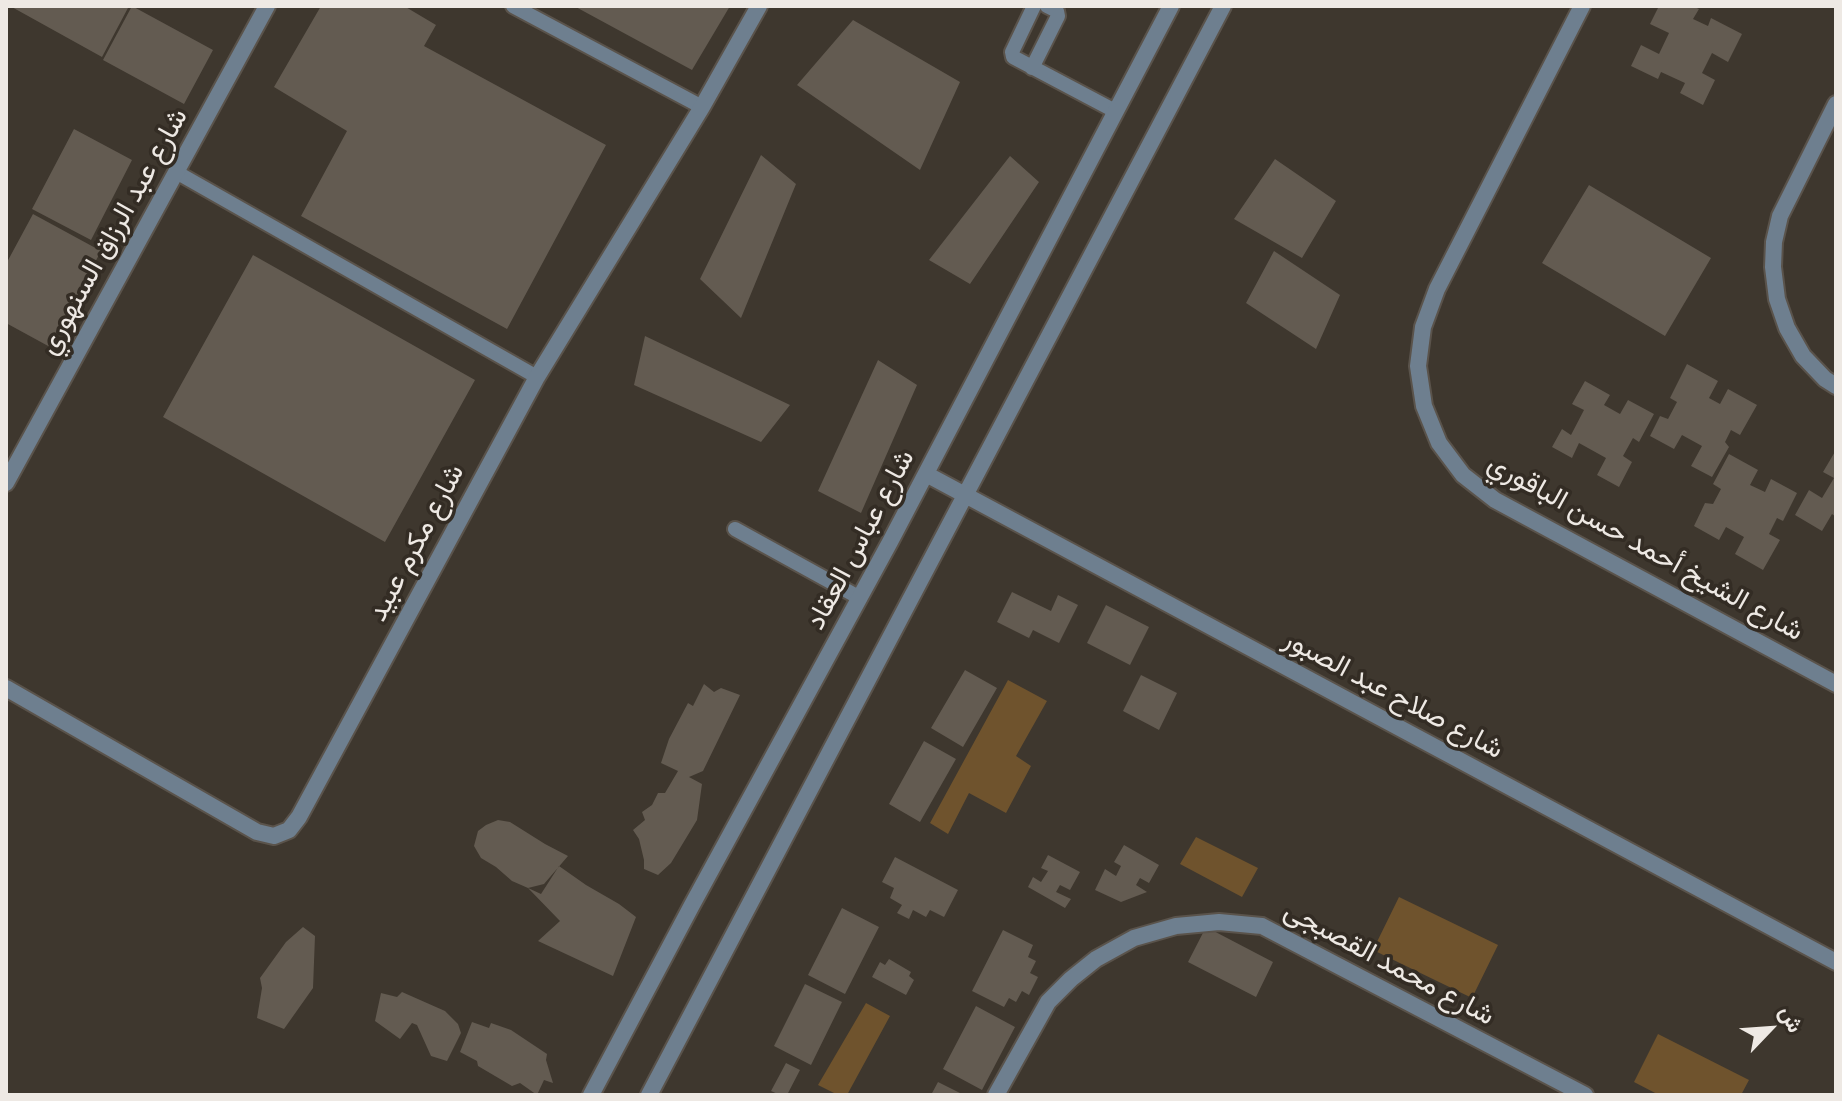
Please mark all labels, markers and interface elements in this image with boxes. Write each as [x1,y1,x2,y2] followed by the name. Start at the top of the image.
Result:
[32,103,196,361] street label: شارع عبد الرزاق السنهوري
[799,444,923,636] street label: شارع عباس العقاد
[1481,447,1809,649] street label: شارع الشيخ أحمد حسن الباقوري
[362,459,472,627] street label: شارع مكرم عبيد
[1277,623,1509,767] street label: شارع صلاح عبد الصبور
[1278,894,1500,1034] street label: شارع محمد القصبجى
[1730,989,1810,1069] north arrow
[1773,1001,1811,1037] text: ش

